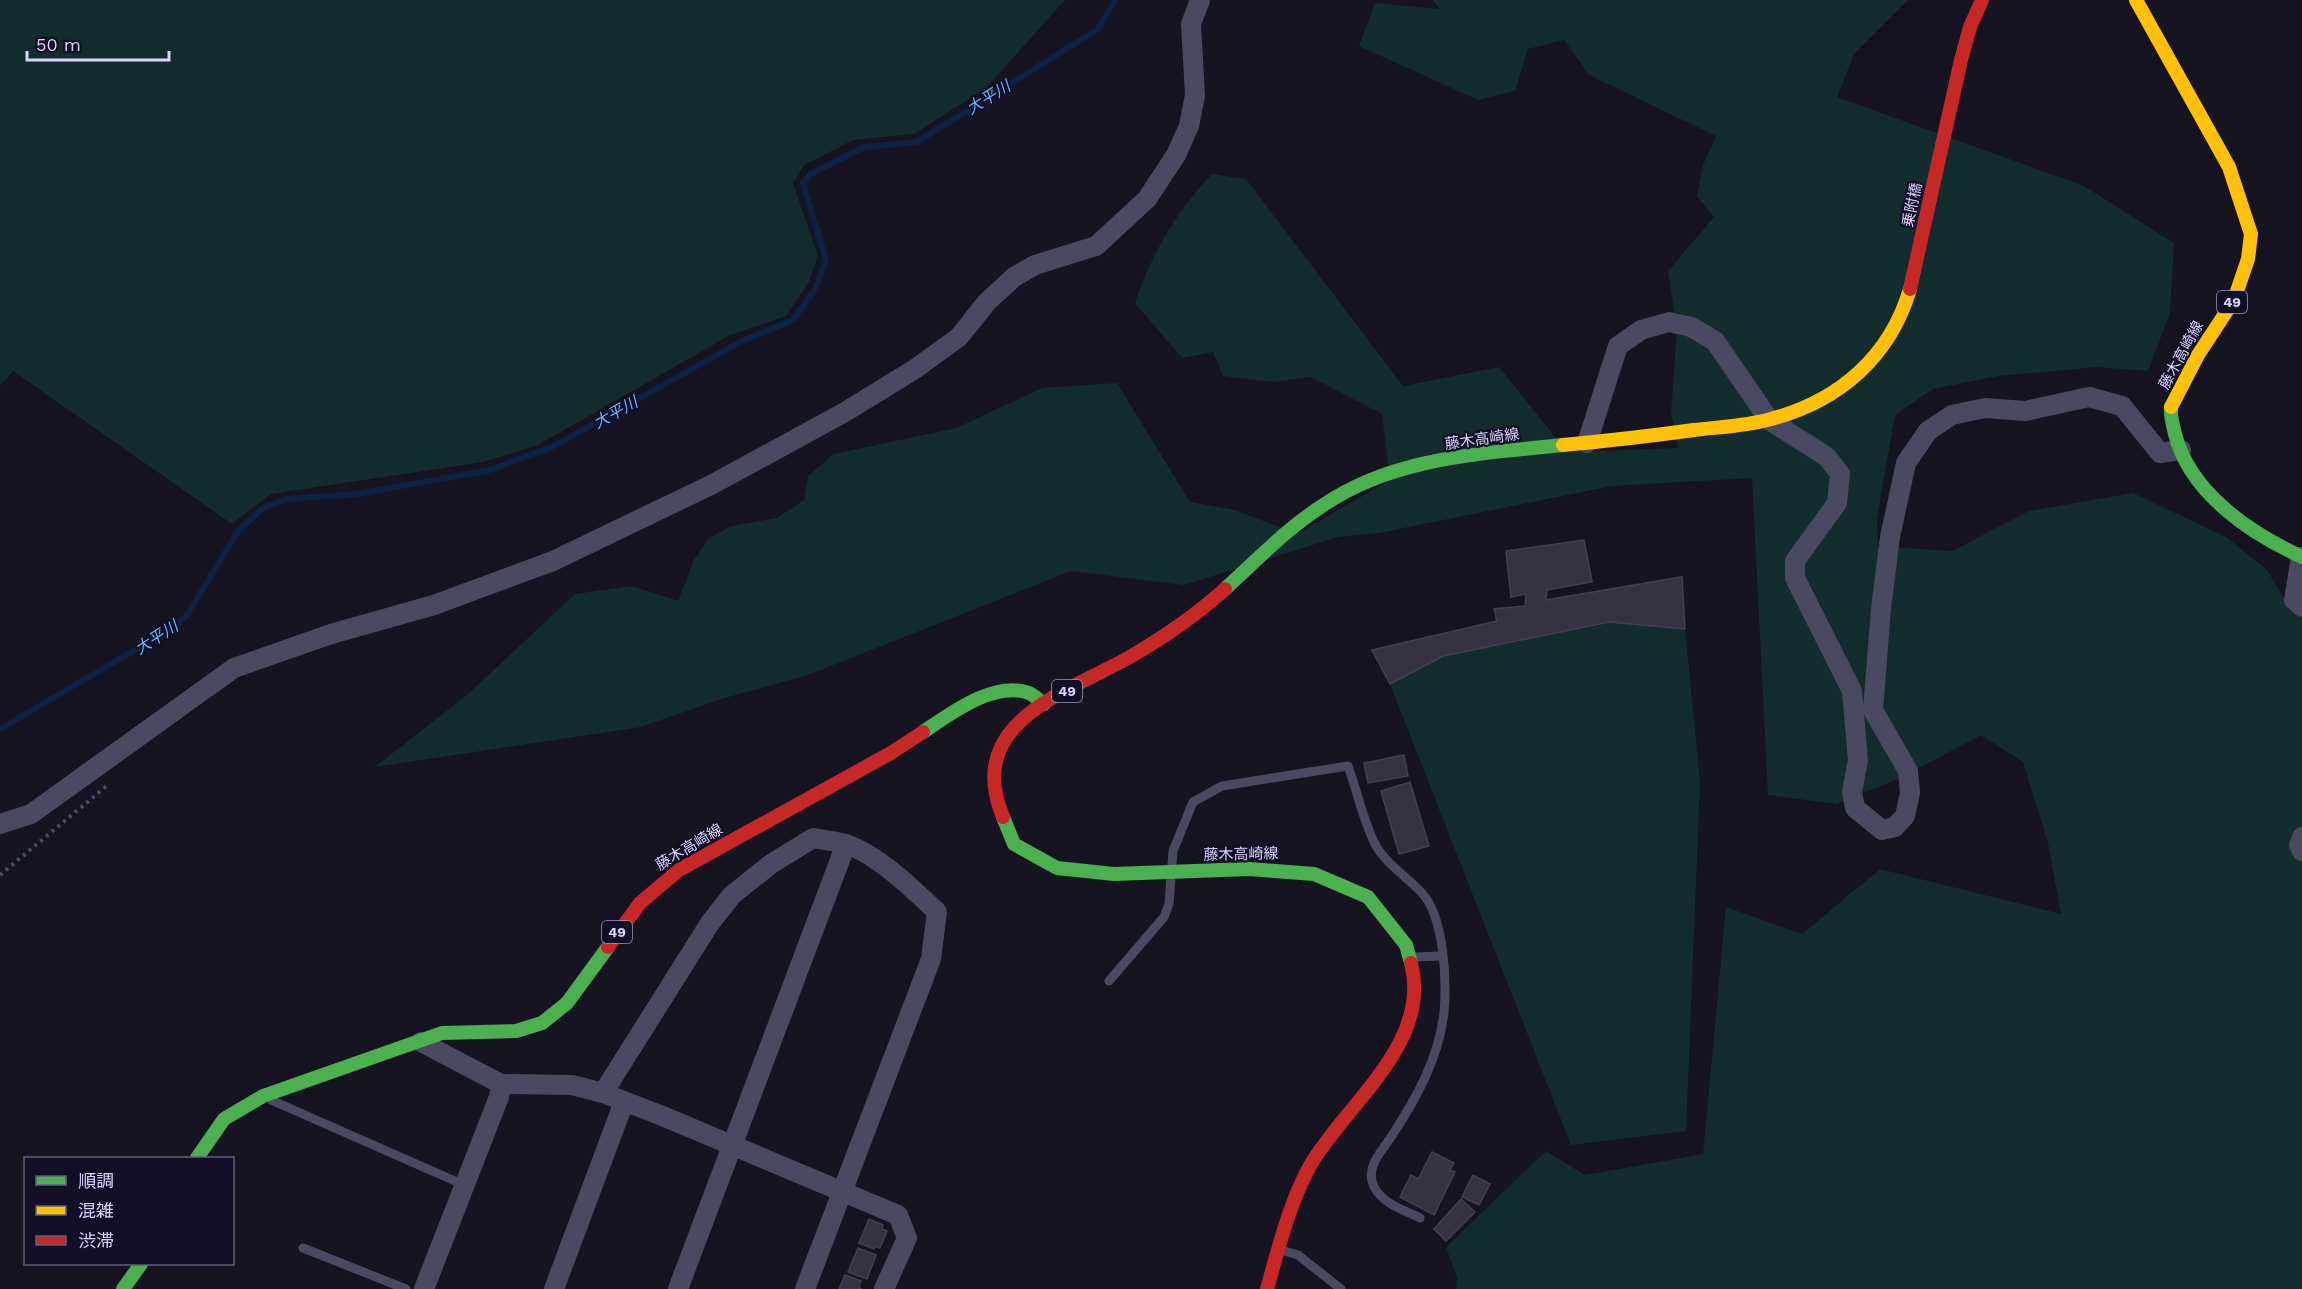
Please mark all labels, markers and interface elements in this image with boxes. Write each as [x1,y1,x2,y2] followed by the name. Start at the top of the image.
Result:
[27,24,170,62] scale bar
[36,34,81,55] text: 50 m
[963,76,1015,118] water label: 大平川
[1899,181,1925,229] street label: 乗附橋
[2217,291,2247,313] road number: 49
[2155,318,2207,392] street label: 藤木高崎線
[590,392,643,432] water label: 大平川
[1444,425,1520,453] street label: 藤木高崎線
[131,615,183,658] water label: 大平川
[1052,680,1082,702] road number: 49
[652,820,726,874] street label: 藤木高崎線
[1203,844,1279,864] street label: 藤木高崎線
[602,921,632,943] road number: 49
[24,1157,234,1265] legend
[78,1170,114,1191] text: 順調
[78,1200,114,1221] text: 混雑
[78,1230,114,1251] text: 渋滞

